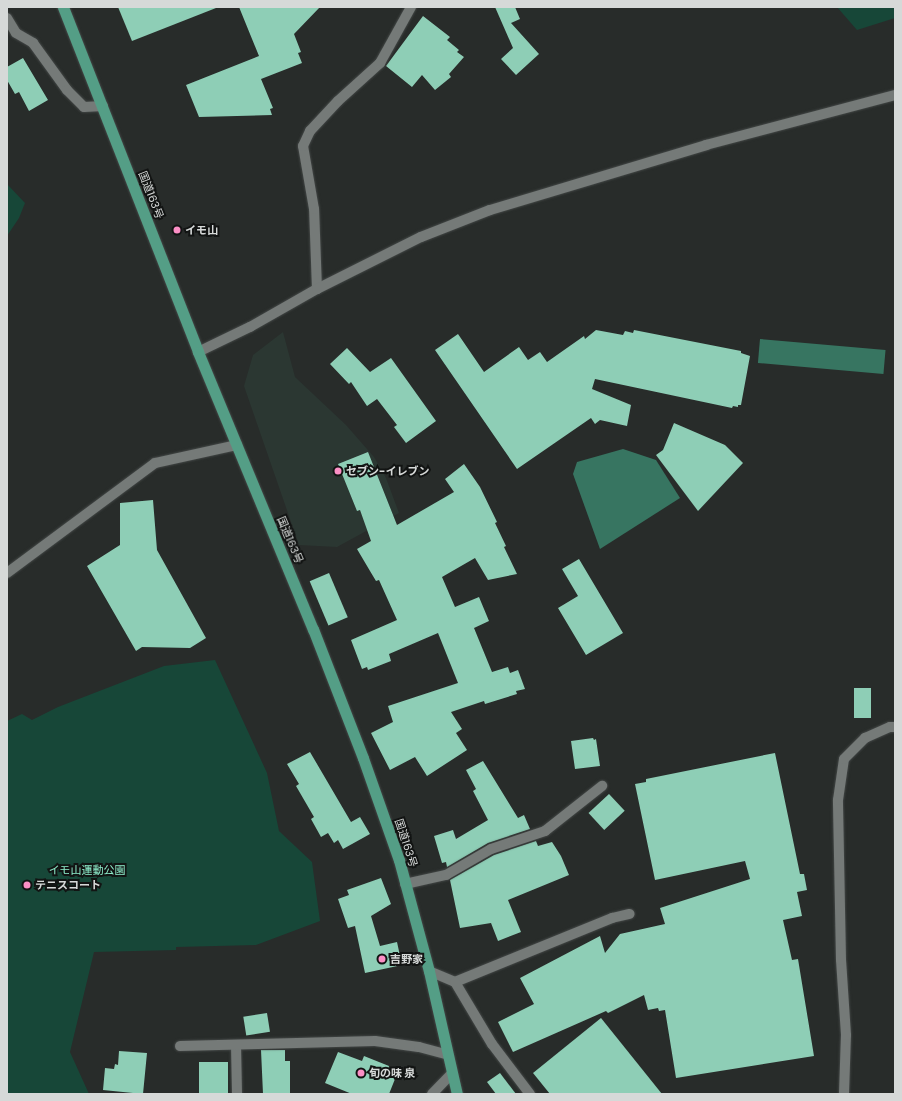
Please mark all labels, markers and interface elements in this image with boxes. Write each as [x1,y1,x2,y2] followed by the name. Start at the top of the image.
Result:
[136,169,166,221] street label: 国道163号
[185,223,218,237] place label: イモ山
[172,225,182,235] marker: イモ山
[346,464,429,478] place label: セブン-イレブン
[333,466,343,476] marker: セブン-イレブン
[274,514,306,566] street label: 国道163号
[392,817,420,869] street label: 国道163号
[49,863,125,877] park label: イモ山運動公園
[35,878,101,892] place label: テニスコート
[22,880,32,890] marker: テニスコート
[390,952,423,966] place label: 吉野家
[377,954,387,964] marker: 吉野家
[369,1066,415,1080] place label: 旬の味 泉
[356,1068,366,1078] marker: 旬の味 泉

